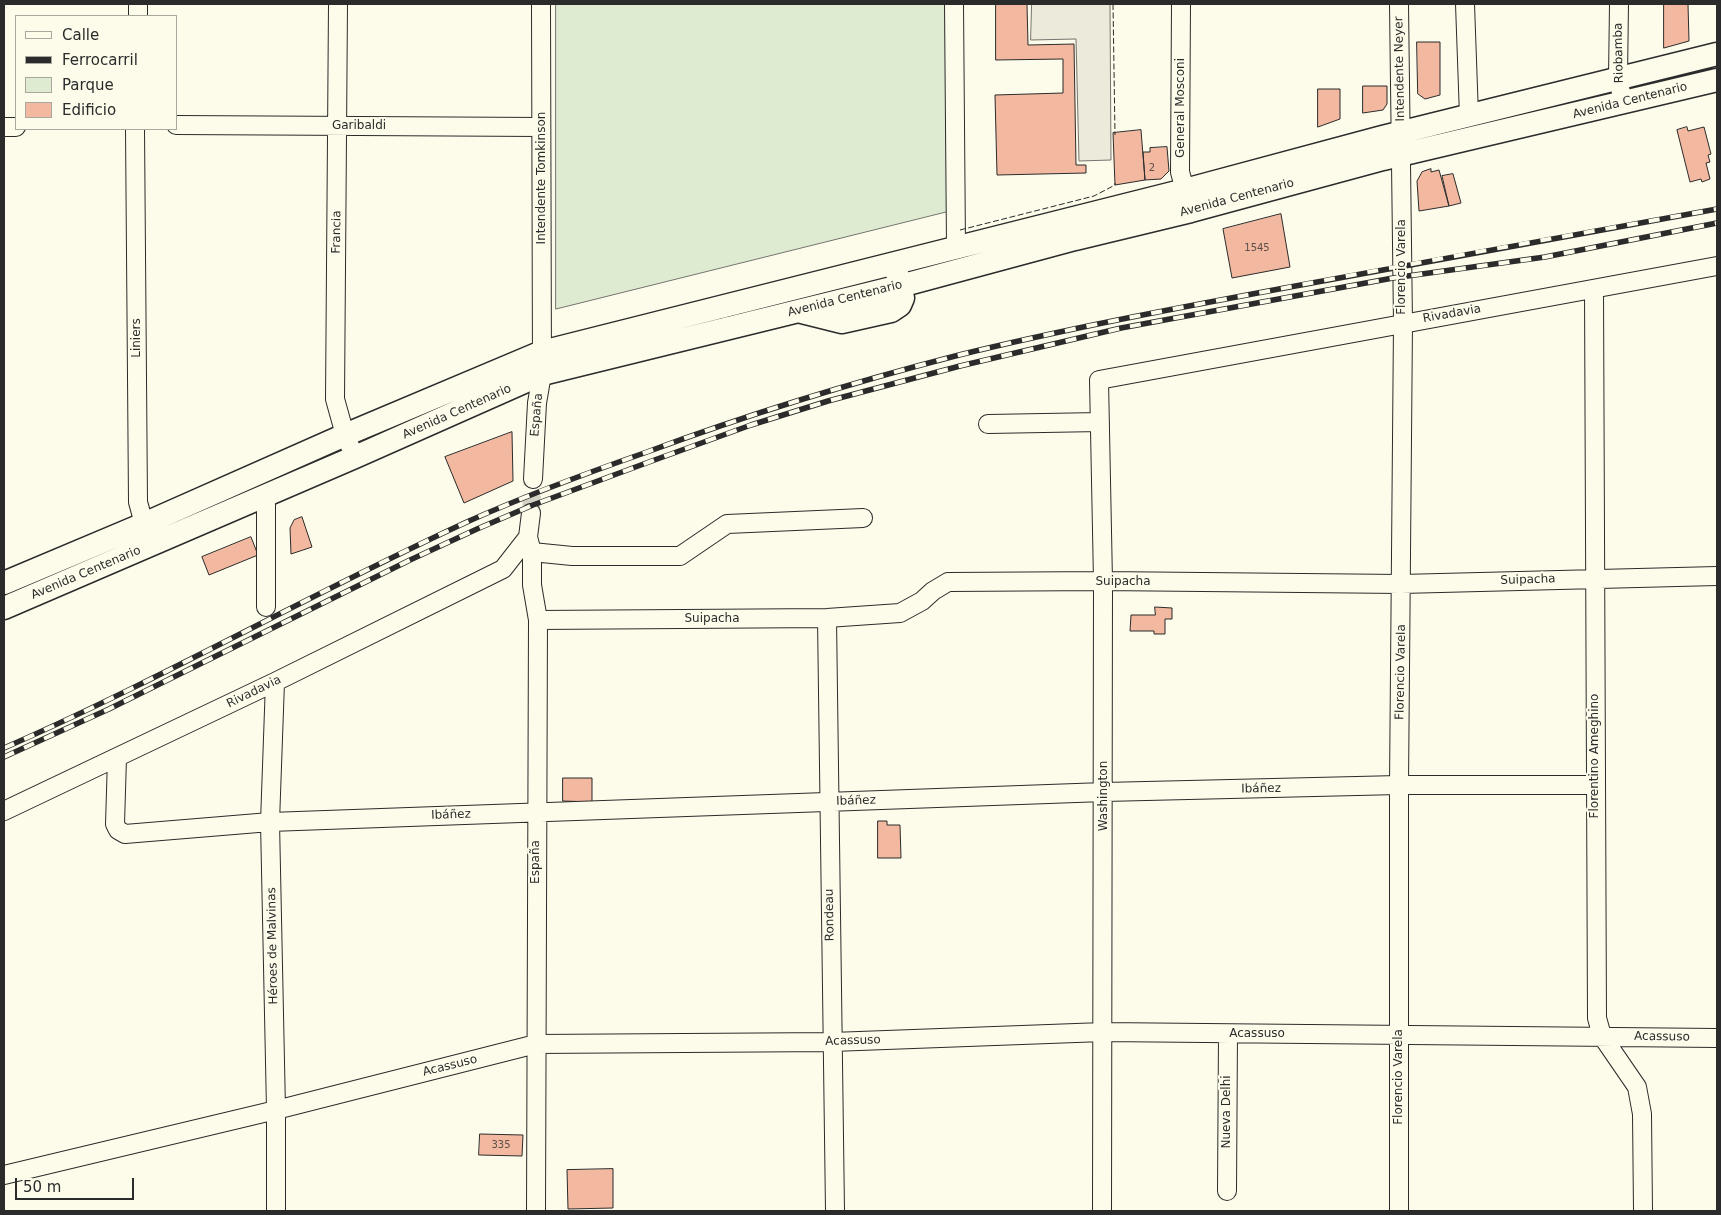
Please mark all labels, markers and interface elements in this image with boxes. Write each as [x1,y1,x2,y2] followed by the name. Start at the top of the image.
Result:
[15,15,178,130] legend
[1392,16,1408,122] street label: Intendente Neyer
[1611,23,1627,83] street label: Riobamba
[62,26,99,44] text: Calle
[62,51,138,69] text: Ferrocarril
[1174,58,1188,158] street label: General Mosconi
[62,76,114,94] text: Parque
[1571,80,1689,122] street label: Avenida Centenario
[62,101,116,119] text: Edificio
[535,112,549,244] street label: Intendente Tomkinson
[332,119,386,133] street label: Garibaldi
[1149,162,1155,174] house number: 2
[1178,176,1296,220] street label: Avenida Centenario
[329,210,345,254] street label: Francia
[1395,219,1409,315] street label: Florencio Varela
[1244,242,1270,254] house number: 1545
[786,278,904,320] street label: Avenida Centenario
[1422,302,1482,326] street label: Rivadavia
[130,318,144,358] street label: Liniers
[400,381,514,443] street label: Avenida Centenario
[528,393,546,437] street label: España
[29,543,143,603] street label: Avenida Centenario
[1500,572,1556,588] street label: Suipacha
[1095,575,1151,589] street label: Suipacha
[684,612,740,626] street label: Suipacha
[1393,624,1409,720] street label: Florencio Varela
[224,673,284,711] street label: Rivadavia
[1588,694,1602,818] street label: Florentino Ameghino
[1097,761,1111,831] street label: Washington
[1241,781,1281,797] street label: Ibáñez
[836,793,876,809] street label: Ibáñez
[431,807,471,823] street label: Ibáñez
[529,840,543,884] street label: España
[265,887,281,1005] street label: Héroes de Malvinas
[822,889,838,941] street label: Rondeau
[1229,1027,1285,1041] street label: Acassuso
[1392,1029,1406,1125] street label: Florencio Varela
[1634,1029,1690,1045] street label: Acassuso
[825,1033,881,1049] street label: Acassuso
[421,1052,479,1080] street label: Acassuso
[1220,1075,1234,1149] street label: Nueva Delhi
[491,1139,511,1151] house number: 335
[18,1168,136,1200] scale bar
[23,1178,61,1196] text: 50 m

